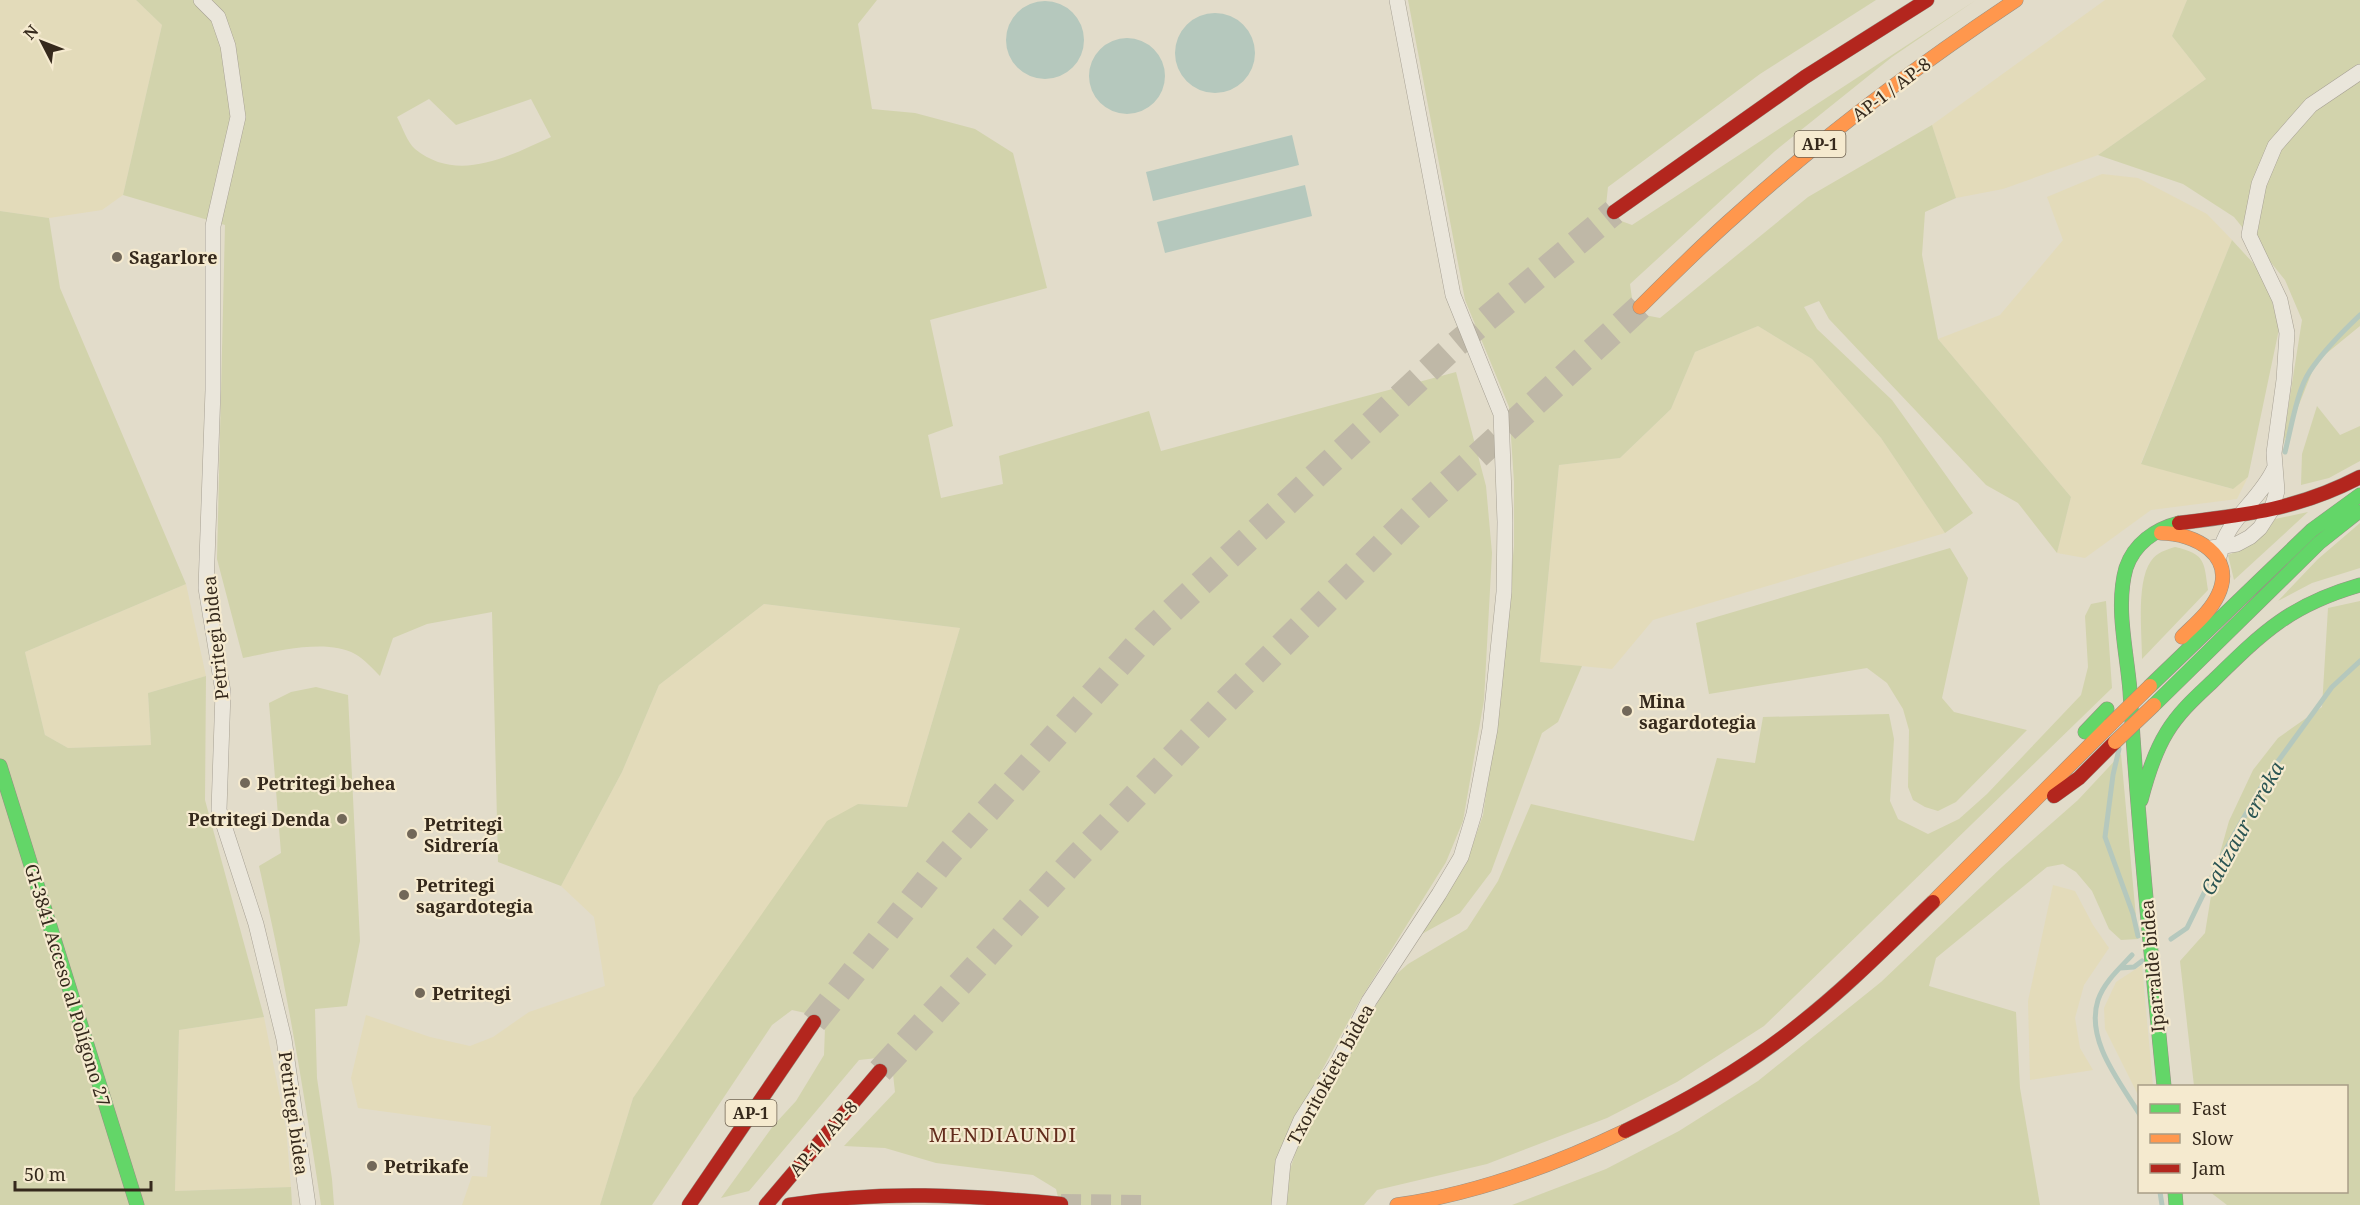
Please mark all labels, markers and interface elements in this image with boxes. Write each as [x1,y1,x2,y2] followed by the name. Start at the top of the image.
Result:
[12,12,72,72] north arrow
[18,20,44,44] text: N
[1847,51,1935,127] street label: AP-1 / AP-8
[1794,131,1846,157] road number: AP-1
[129,245,218,269] place label: Sagarlore
[110,250,124,264] marker: Sagarlore
[197,575,233,701] street label: Petritegi bidea
[1639,689,1756,734] place label: Mina sagardotegia
[1620,704,1634,718] marker: Mina sagardotegia
[2194,756,2290,900] water label: Galtzaur erreka
[257,771,396,795] place label: Petritegi behea
[238,776,252,790] marker: Petritegi behea
[188,807,330,831] place label: Petritegi Denda
[335,812,349,826] marker: Petritegi Denda
[424,812,503,857] place label: Petritegi Sidrería
[405,827,419,841] marker: Petritegi Sidrería
[20,861,116,1109] street label: GI-3841 Acceso al Polígono 27
[416,873,533,918] place label: Petritegi sagardotegia
[397,888,411,902] marker: Petritegi sagardotegia
[2134,899,2170,1033] street label: Iparralde bidea
[432,981,511,1005] place label: Petritegi
[413,986,427,1000] marker: Petritegi
[1281,999,1379,1149] street label: Txoritokieta bidea
[273,1050,315,1176] street label: Petritegi bidea
[2138,1085,2348,1193] legend
[783,1095,863,1181] street label: AP-1 / AP-8
[2192,1096,2227,1120] text: Fast
[726,1100,777,1126] road number: AP-1
[929,1121,1077,1148] district label: MENDIAUNDI
[2192,1126,2234,1150] text: Slow
[15,1154,152,1192] scale bar
[384,1154,469,1178] place label: Petrikafe
[2191,1156,2226,1180] text: Jam
[365,1159,379,1173] marker: Petrikafe
[24,1162,66,1186] text: 50 m

